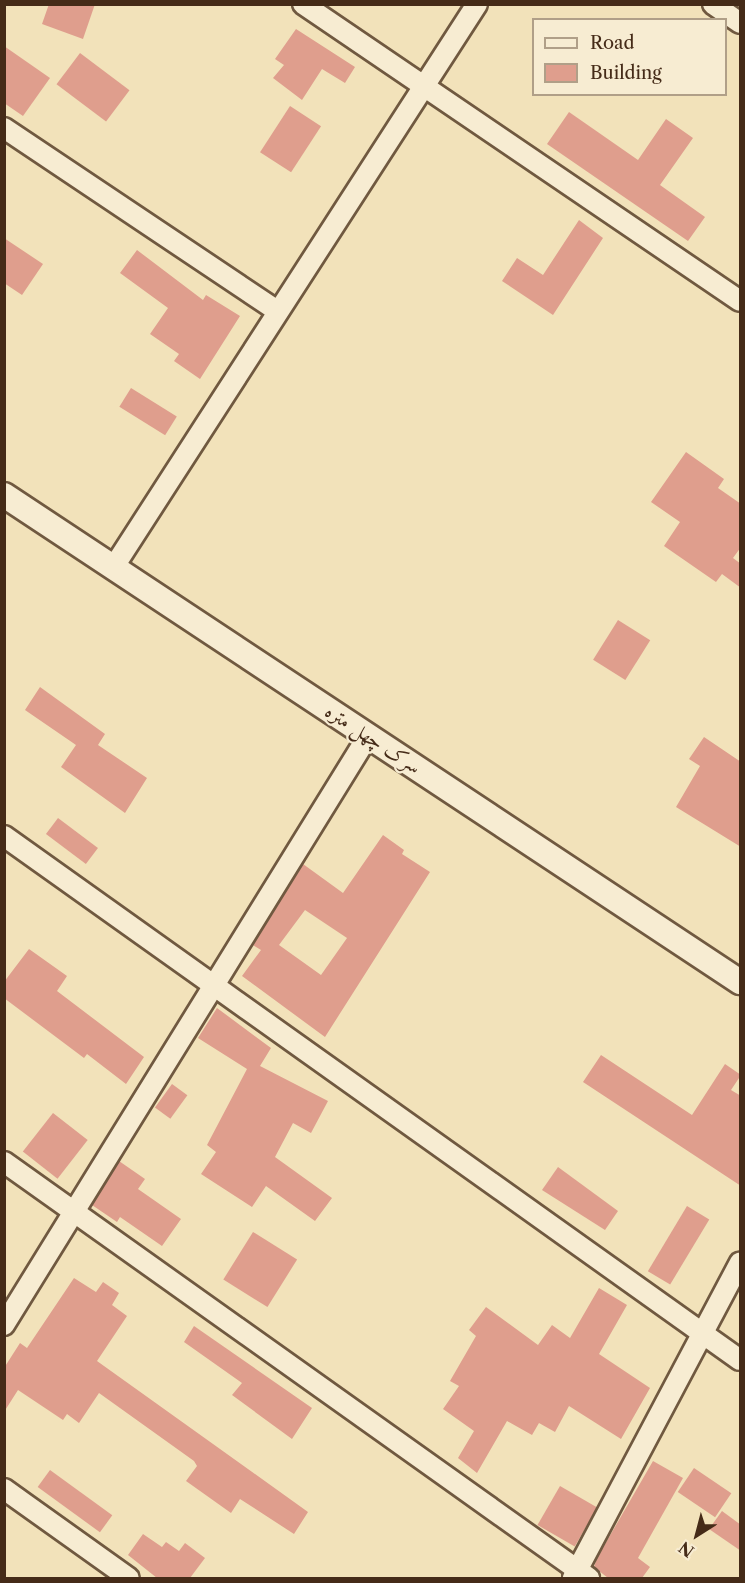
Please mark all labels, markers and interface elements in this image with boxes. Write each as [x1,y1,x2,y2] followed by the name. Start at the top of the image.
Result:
[532,18,727,96] legend
[590,32,635,54] text: Road
[590,62,662,84] text: Building
[320,699,426,779] street label: سرک چهل متره
[667,1505,727,1565] north arrow
[675,1537,698,1562] text: N

